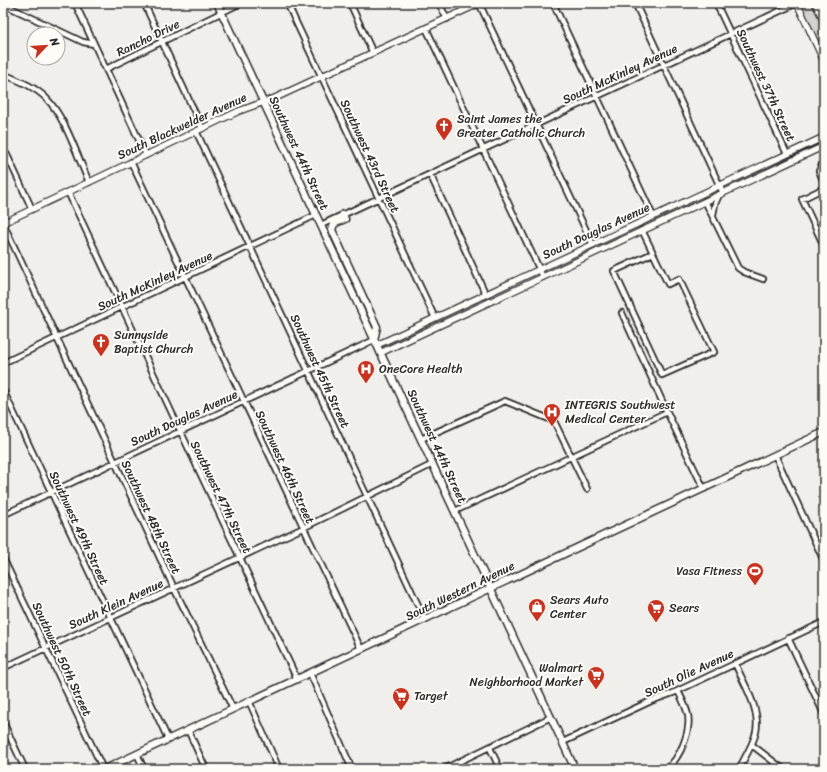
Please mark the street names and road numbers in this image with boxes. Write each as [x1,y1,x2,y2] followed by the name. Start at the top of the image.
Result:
[112,13,184,63] street label: Rancho Drive
[730,25,802,145] street label: Southwest 37th Street
[559,38,681,110] street label: South McKinley Avenue
[113,86,251,166] street label: South Blackwelder Avenue
[263,92,335,214] street label: Southwest 44th Street
[334,95,406,217] street label: Southwest 43rd Street
[538,196,654,266] street label: South Douglas Avenue
[94,245,216,317] street label: South McKinley Avenue
[284,310,356,432] street label: Southwest 45th Street
[126,383,242,453] street label: South Douglas Avenue
[401,385,473,507] street label: Southwest 44th Street
[249,406,321,528] street label: Southwest 46th Street
[184,437,258,557] street label: Southwest 47th Street
[115,456,187,578] street label: Southwest 48th Street
[43,467,115,589] street label: Southwest 49th Street
[401,555,519,627] street label: South Western Avenue
[65,572,167,636] street label: South Klein Avenue
[26,598,98,720] street label: Southwest 50th Street
[640,643,738,703] street label: South Olie Avenue

